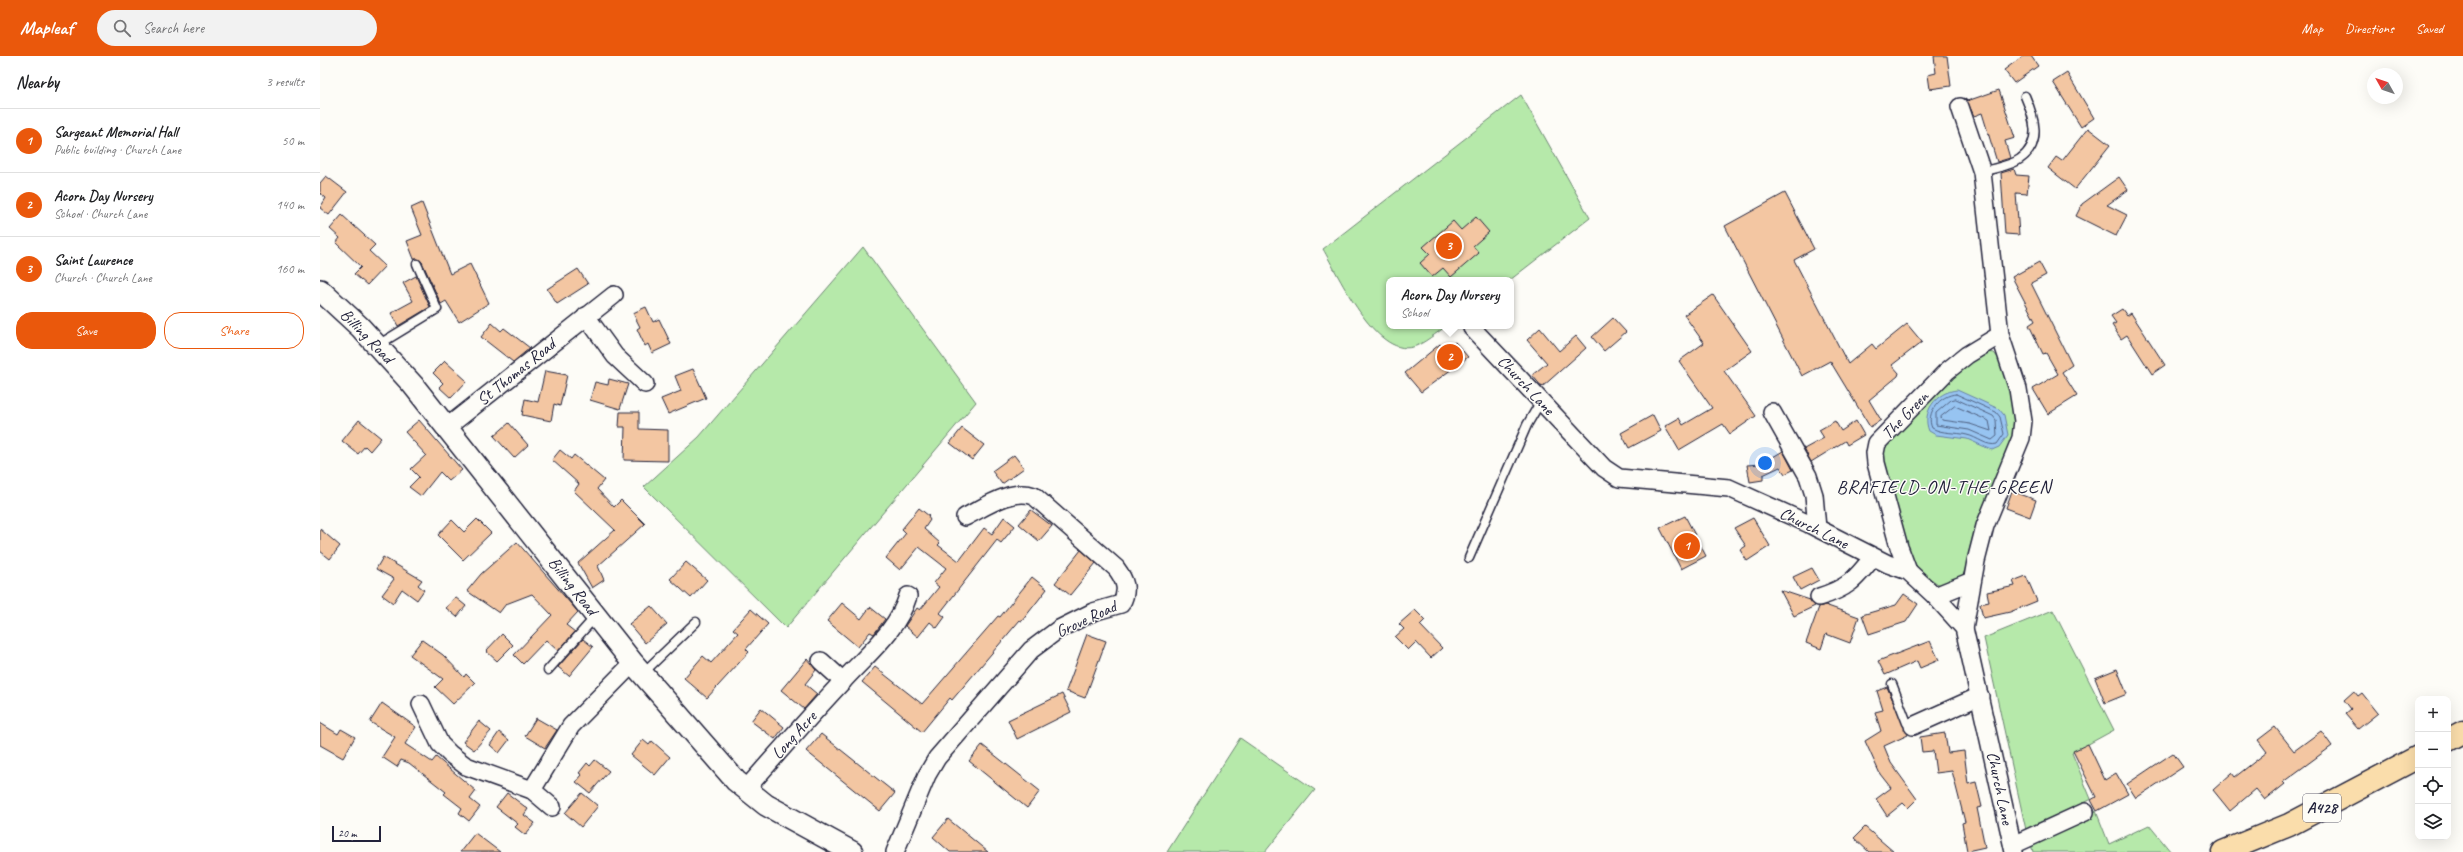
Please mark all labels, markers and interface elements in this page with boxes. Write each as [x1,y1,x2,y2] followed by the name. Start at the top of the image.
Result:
[97,10,377,46] search box
[20,16,73,40] text: Mapleaf
[111,17,133,39] icon: search
[143,19,204,38] text: Search here
[2302,20,2323,37] text: Map
[2345,20,2394,37] text: Directions
[2416,20,2443,37] text: Saved
[2367,68,2403,104] north arrow
[16,72,59,93] text: Nearby
[266,74,304,90] text: 3 results
[54,123,178,142] text: Sargeant Memorial Hall
[26,133,32,149] text: 1
[282,133,304,149] text: 50 m
[54,142,181,158] text: Public building · Church Lane
[54,187,153,206] text: Acorn Day Nursery
[26,197,32,213] text: 2
[276,197,304,213] text: 140 m
[54,206,147,222] text: School · Church Lane
[1436,231,1462,261] pin: 3
[54,251,132,270] text: Saint Laurence
[26,261,32,277] text: 3
[276,261,304,277] text: 160 m
[54,270,152,286] text: Church · Church Lane
[1386,277,1514,329] popup
[1401,286,1499,305] text: Acorn Day Nursery
[336,304,400,370] street label: Billing Road
[1401,305,1429,321] text: School
[16,312,156,349] button: Save
[164,312,304,349] button: Share
[472,332,562,410] street label: St Thomas Road
[1437,342,1463,372] pin: 2
[1493,351,1560,420] street label: Church Lane
[1877,386,1934,443] street label: The Green
[1755,453,1775,473] your location
[1837,475,2053,499] district label: BRAFIELD-ON-THE-GREEN
[1776,502,1853,554] street label: Church Lane
[1674,531,1700,561] pin: 1
[544,553,604,622] street label: Billing Road
[1052,595,1122,642] street label: Grove Road
[2415,696,2451,840] map controls
[2415,696,2451,732] button: +
[767,705,822,763] street label: Long Acre
[2415,732,2451,768] button: −
[1982,750,2018,828] street label: Church Lane
[2415,768,2451,804] button: locate
[2303,794,2341,822] road number: A428
[2415,804,2451,840] button: layers
[332,824,381,843] scale bar
[338,826,357,840] text: 20 m

